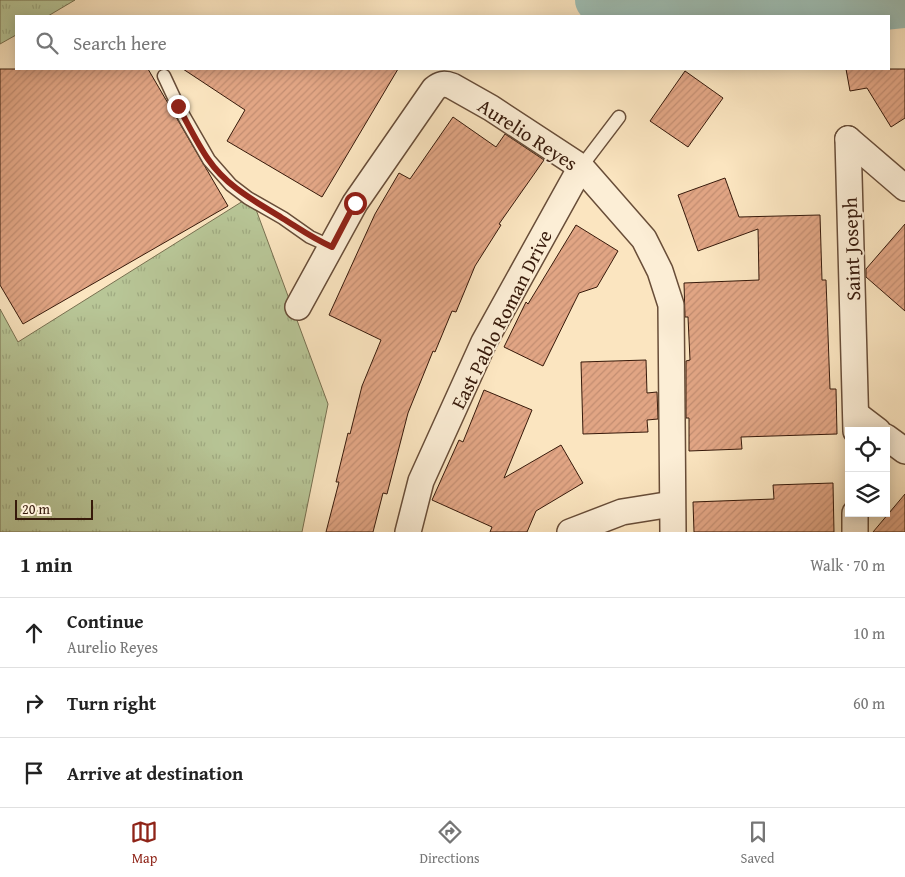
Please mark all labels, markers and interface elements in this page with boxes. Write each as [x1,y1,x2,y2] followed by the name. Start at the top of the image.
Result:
[15,15,890,70] search box
[33,29,61,57] icon: search
[73,29,167,57] text: Search here
[472,91,584,177] street label: Aurelio Reyes
[167,95,190,118] route end
[344,192,367,215] route start
[835,197,867,301] street label: Saint Joseph
[443,224,559,414] street label: East Pablo Roman Drive
[845,427,890,517] map controls
[845,427,890,472] button: locate
[845,472,890,517] button: layers
[15,497,92,520] scale bar
[22,499,50,519] text: 20 m
[20,549,72,580] text: 1 min
[810,553,885,577] text: Walk · 70 m
[67,607,144,635] text: Continue
[20,619,48,647] icon: ahead
[853,621,885,645] text: 10 m
[67,635,158,659] text: Aurelio Reyes
[20,689,48,717] icon: right
[67,689,156,717] text: Turn right
[853,691,885,715] text: 60 m
[20,759,48,787] icon: arrive
[67,759,243,787] text: Arrive at destination
[130,818,158,868] tab: Map
[419,818,480,868] tab: Directions
[741,818,775,868] tab: Saved

